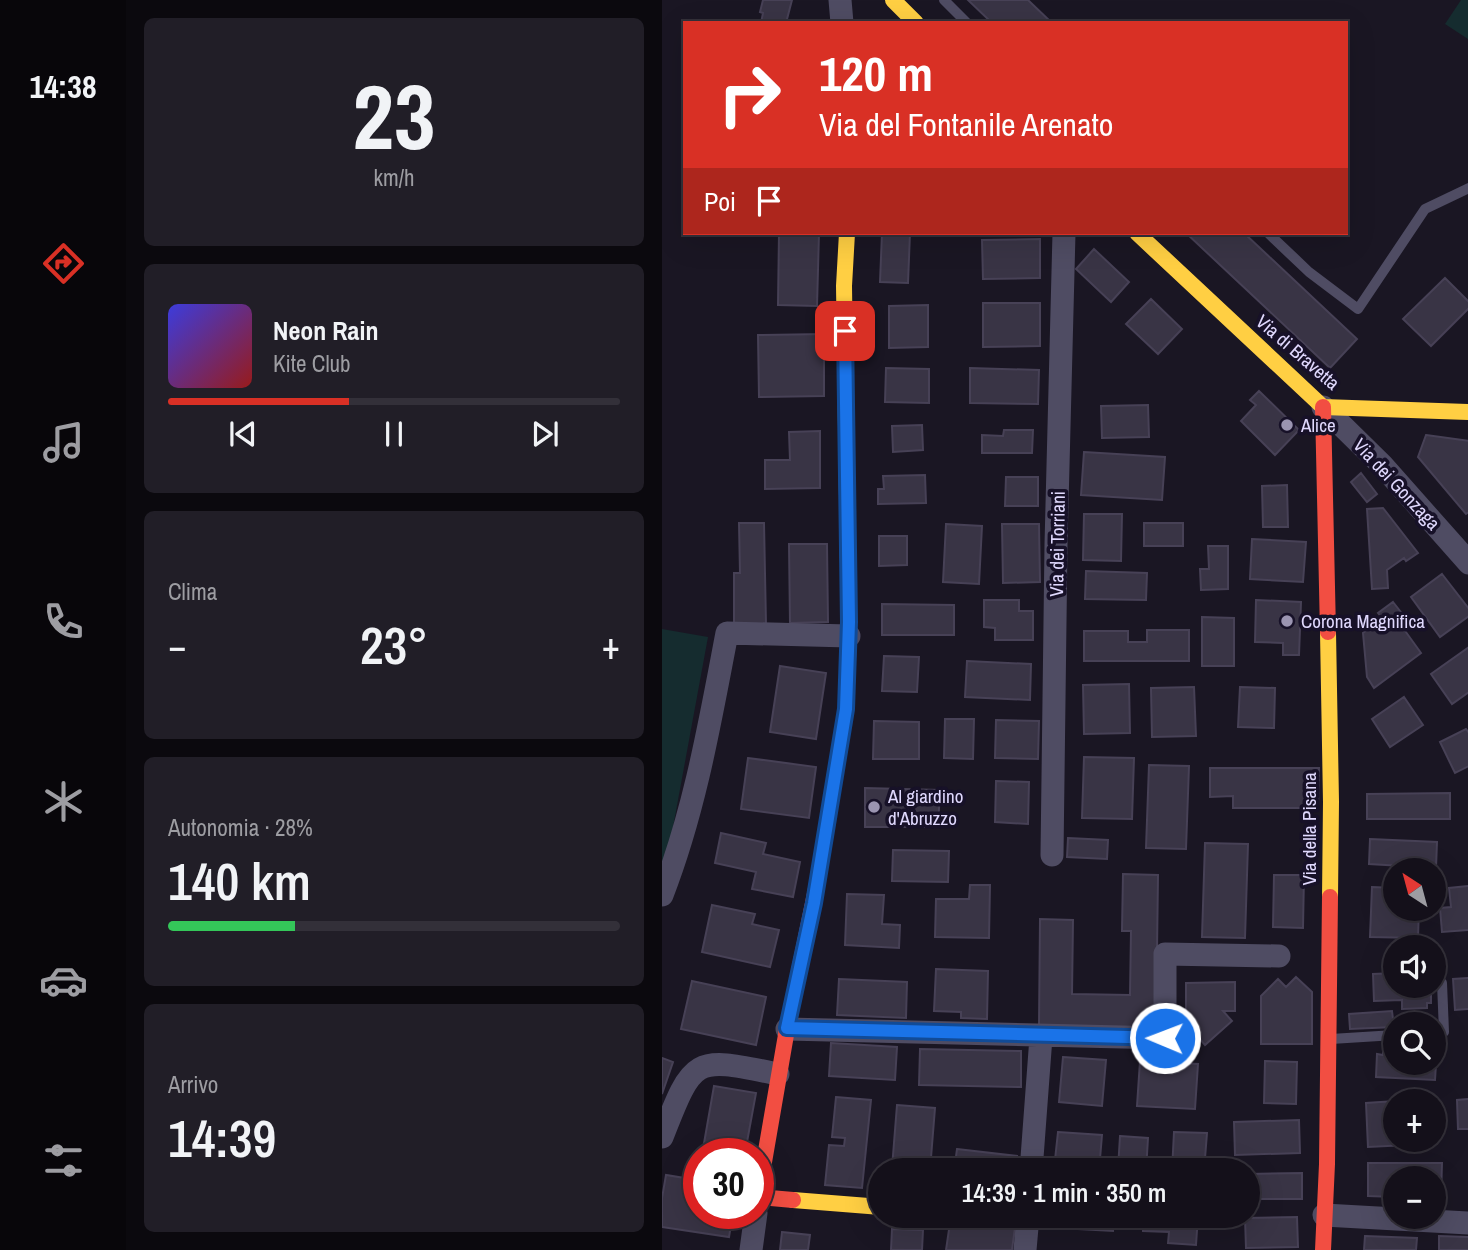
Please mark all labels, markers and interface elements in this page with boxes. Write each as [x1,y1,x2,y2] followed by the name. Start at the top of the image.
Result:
[819,40,933,106] text: 120 m
[704,49,795,140] icon: right
[353,55,436,177] text: 23
[29,65,97,108] text: 14:38
[819,103,1113,146] text: Via del Fontanile Arenato
[374,162,414,193] text: km/h
[750,182,788,220] icon: arrive
[704,184,736,219] text: Poi
[39,239,88,288] icon: directions
[815,301,875,361] pin
[1251,308,1346,396] street label: Via di Bravetta
[826,312,864,350] icon: arrive
[273,313,378,348] text: Neon Rain
[273,348,351,379] text: Kite Club
[1300,412,1336,438] place label: Alice
[224,415,262,453] icon: previous
[375,415,413,453] icon: pause
[526,415,564,453] icon: next
[1279,417,1295,433] marker: Alice
[39,418,88,467] icon: music
[1348,432,1447,536] street label: Via dei Gonzaga
[1043,491,1071,597] street label: Via dei Torriani
[168,576,217,607] text: Clima
[39,597,88,646] icon: phone
[1301,608,1425,634] place label: Corona Magnifica
[360,610,428,680] text: 23°
[1279,613,1295,629] marker: Corona Magnifica
[168,620,186,671] text: −
[602,620,620,671] text: +
[1296,772,1322,886] street label: Via della Pisana
[39,777,88,826] icon: climate
[887,783,963,831] place label: Al giardino d'Abruzzo
[866,799,882,815] marker: Al giardino d'Abruzzo
[168,812,313,843] text: Autonomia · 28%
[168,846,311,916] text: 140 km
[1383,858,1446,920] north arrow
[1383,858,1446,1229] map controls
[1383,935,1446,998] button: sound
[39,956,88,1005] icon: car
[1128,1001,1202,1075] position arrow
[1383,1012,1446,1075] button: search
[168,1069,218,1100] text: Arrivo
[1383,1089,1446,1152] button: +
[168,1103,276,1173] text: 14:39
[39,1136,88,1185] icon: filters
[683,1138,774,1229] speed limit sign: 30
[1383,1166,1446,1229] button: −
[962,1175,1166,1210] text: 14:39 · 1 min · 350 m

